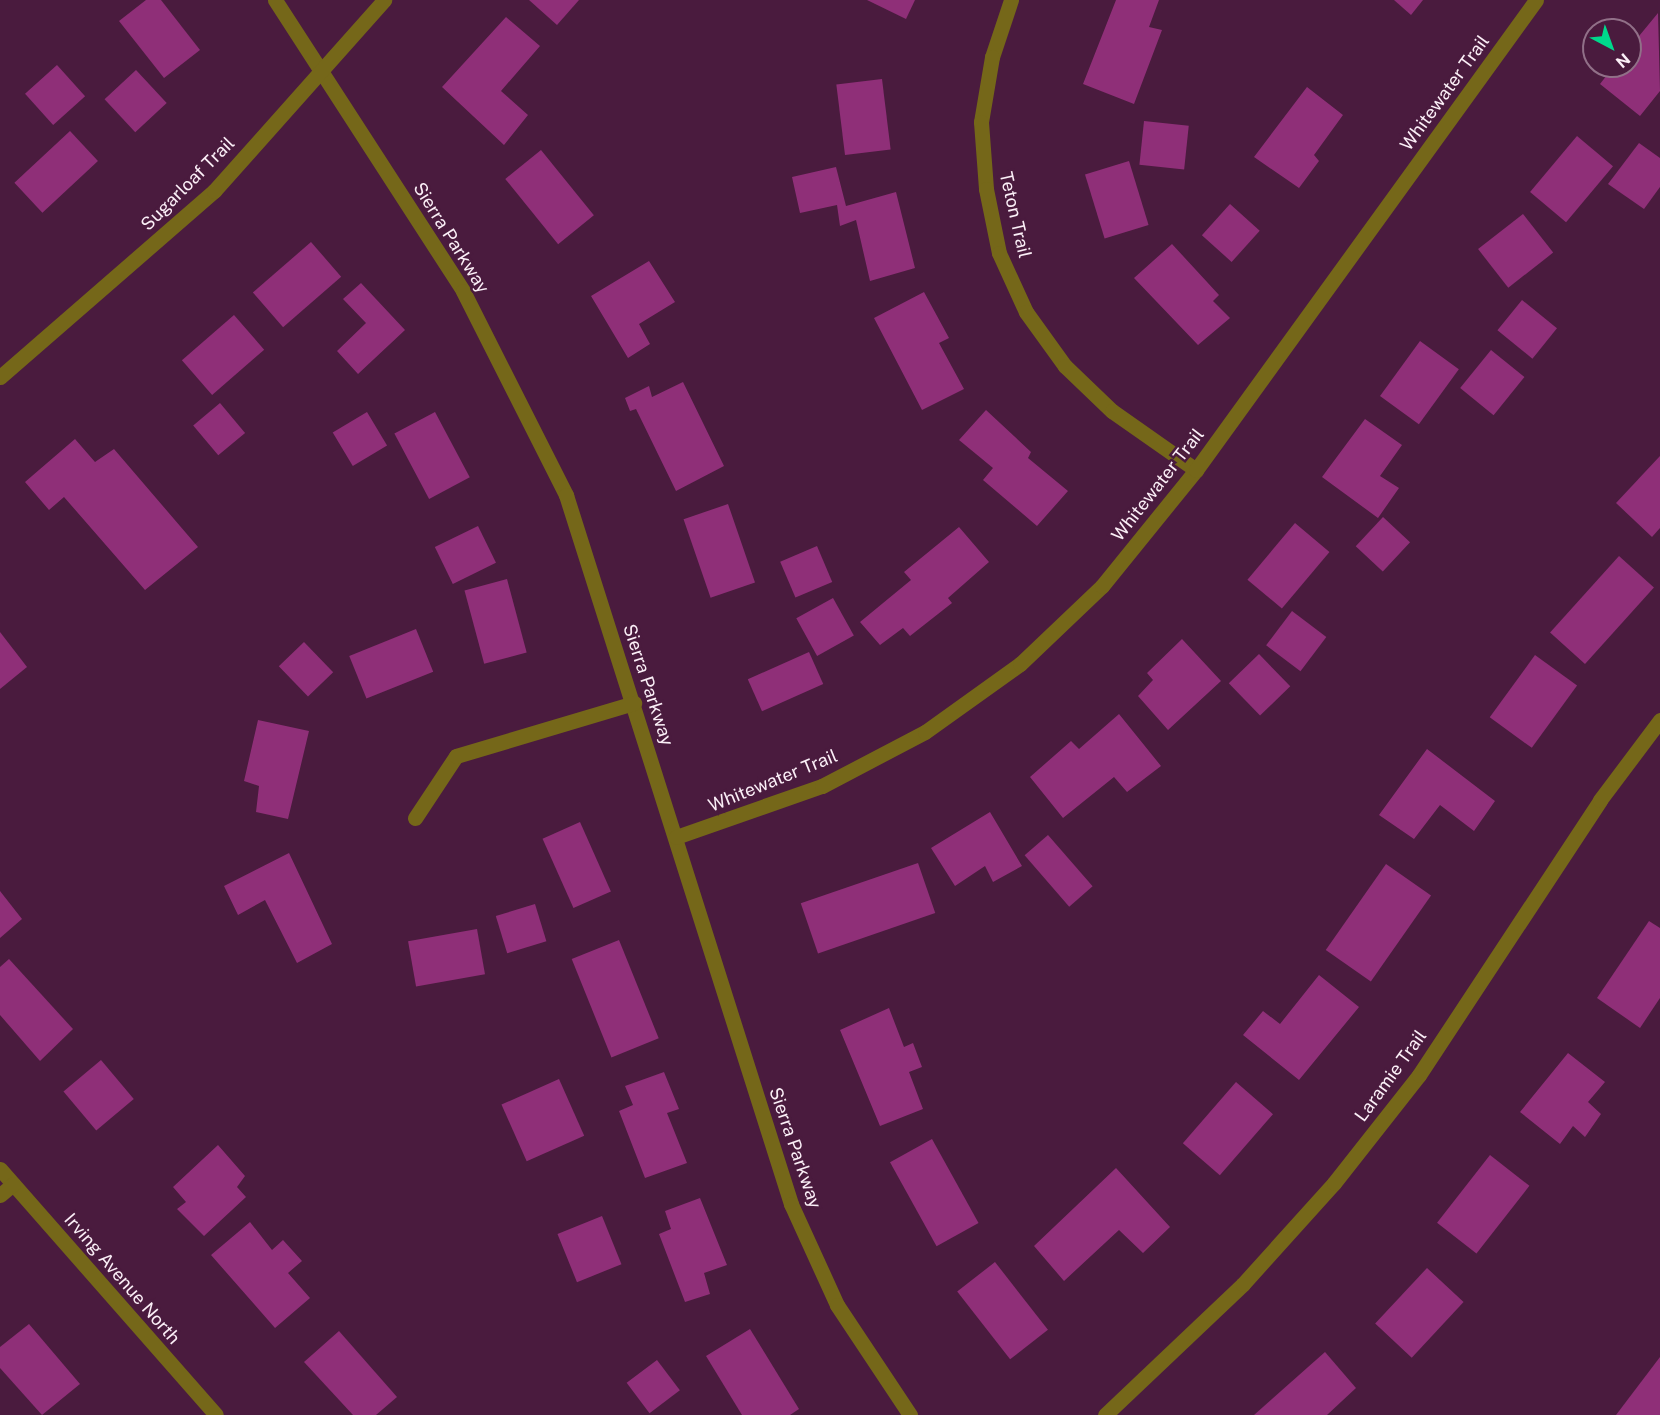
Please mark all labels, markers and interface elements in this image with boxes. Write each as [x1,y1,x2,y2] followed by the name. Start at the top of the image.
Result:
[1582,18,1642,78] north arrow
[1396,31,1494,155] street label: Whitewater Trail
[1612,49,1634,72] text: N
[137,133,239,235] street label: Sugarloaf Trail
[995,170,1035,260] street label: Teton Trail
[408,179,494,297] street label: Sierra Parkway
[1107,424,1209,546] street label: Whitewater Trail
[618,621,678,749] street label: Sierra Parkway
[705,745,841,817] street label: Whitewater Trail
[1350,1026,1432,1126] street label: Laramie Trail
[764,1085,826,1211] street label: Sierra Parkway
[59,1209,185,1349] street label: Irving Avenue North

